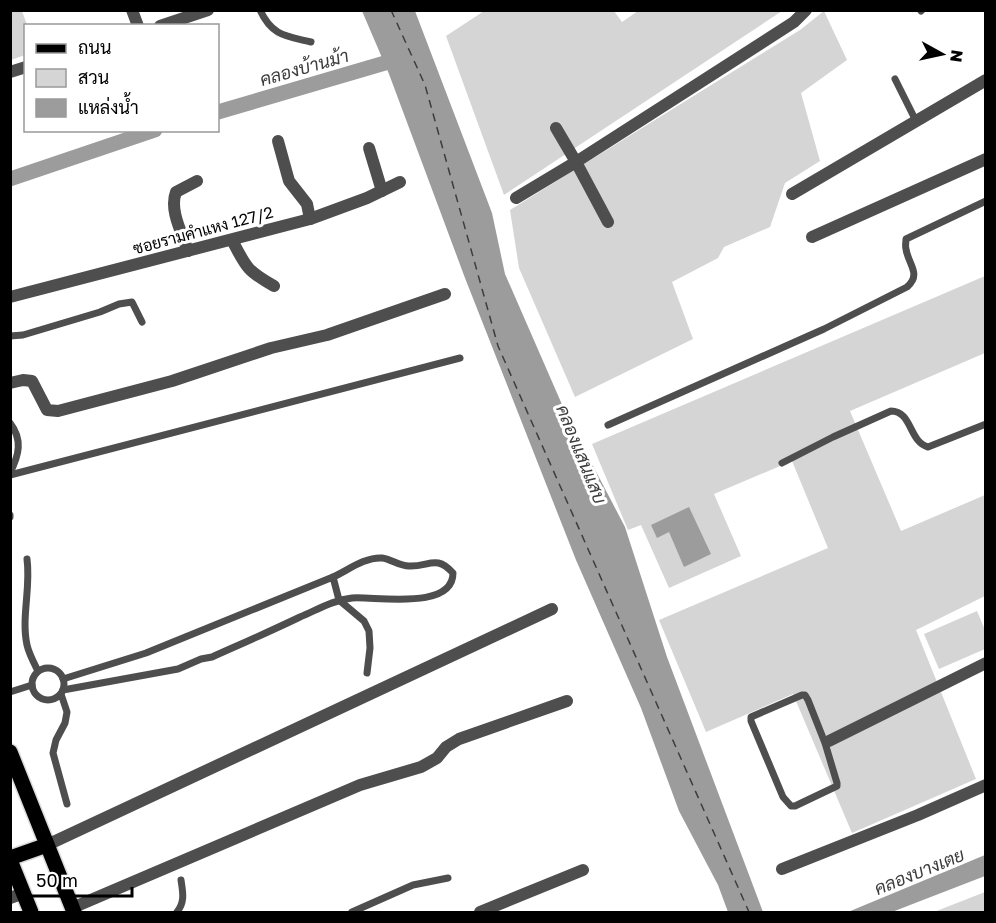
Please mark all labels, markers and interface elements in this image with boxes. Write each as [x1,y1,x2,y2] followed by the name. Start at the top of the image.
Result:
[24,24,219,132] legend
[912,24,972,84] north arrow
[78,36,111,58] text: ถนน
[257,44,351,90] water label: คลองบ้านม้า
[946,49,968,64] text: N
[78,66,109,88] text: สวน
[78,92,139,118] text: แหล่งน้ำ
[131,202,275,258] street label: ซอยรามคำแหง 127/2
[552,401,612,507] water label: คลองแสนแสบ
[871,843,967,899] water label: คลองบางเตย
[27,860,132,898] scale bar
[36,869,78,891] text: 50 m

